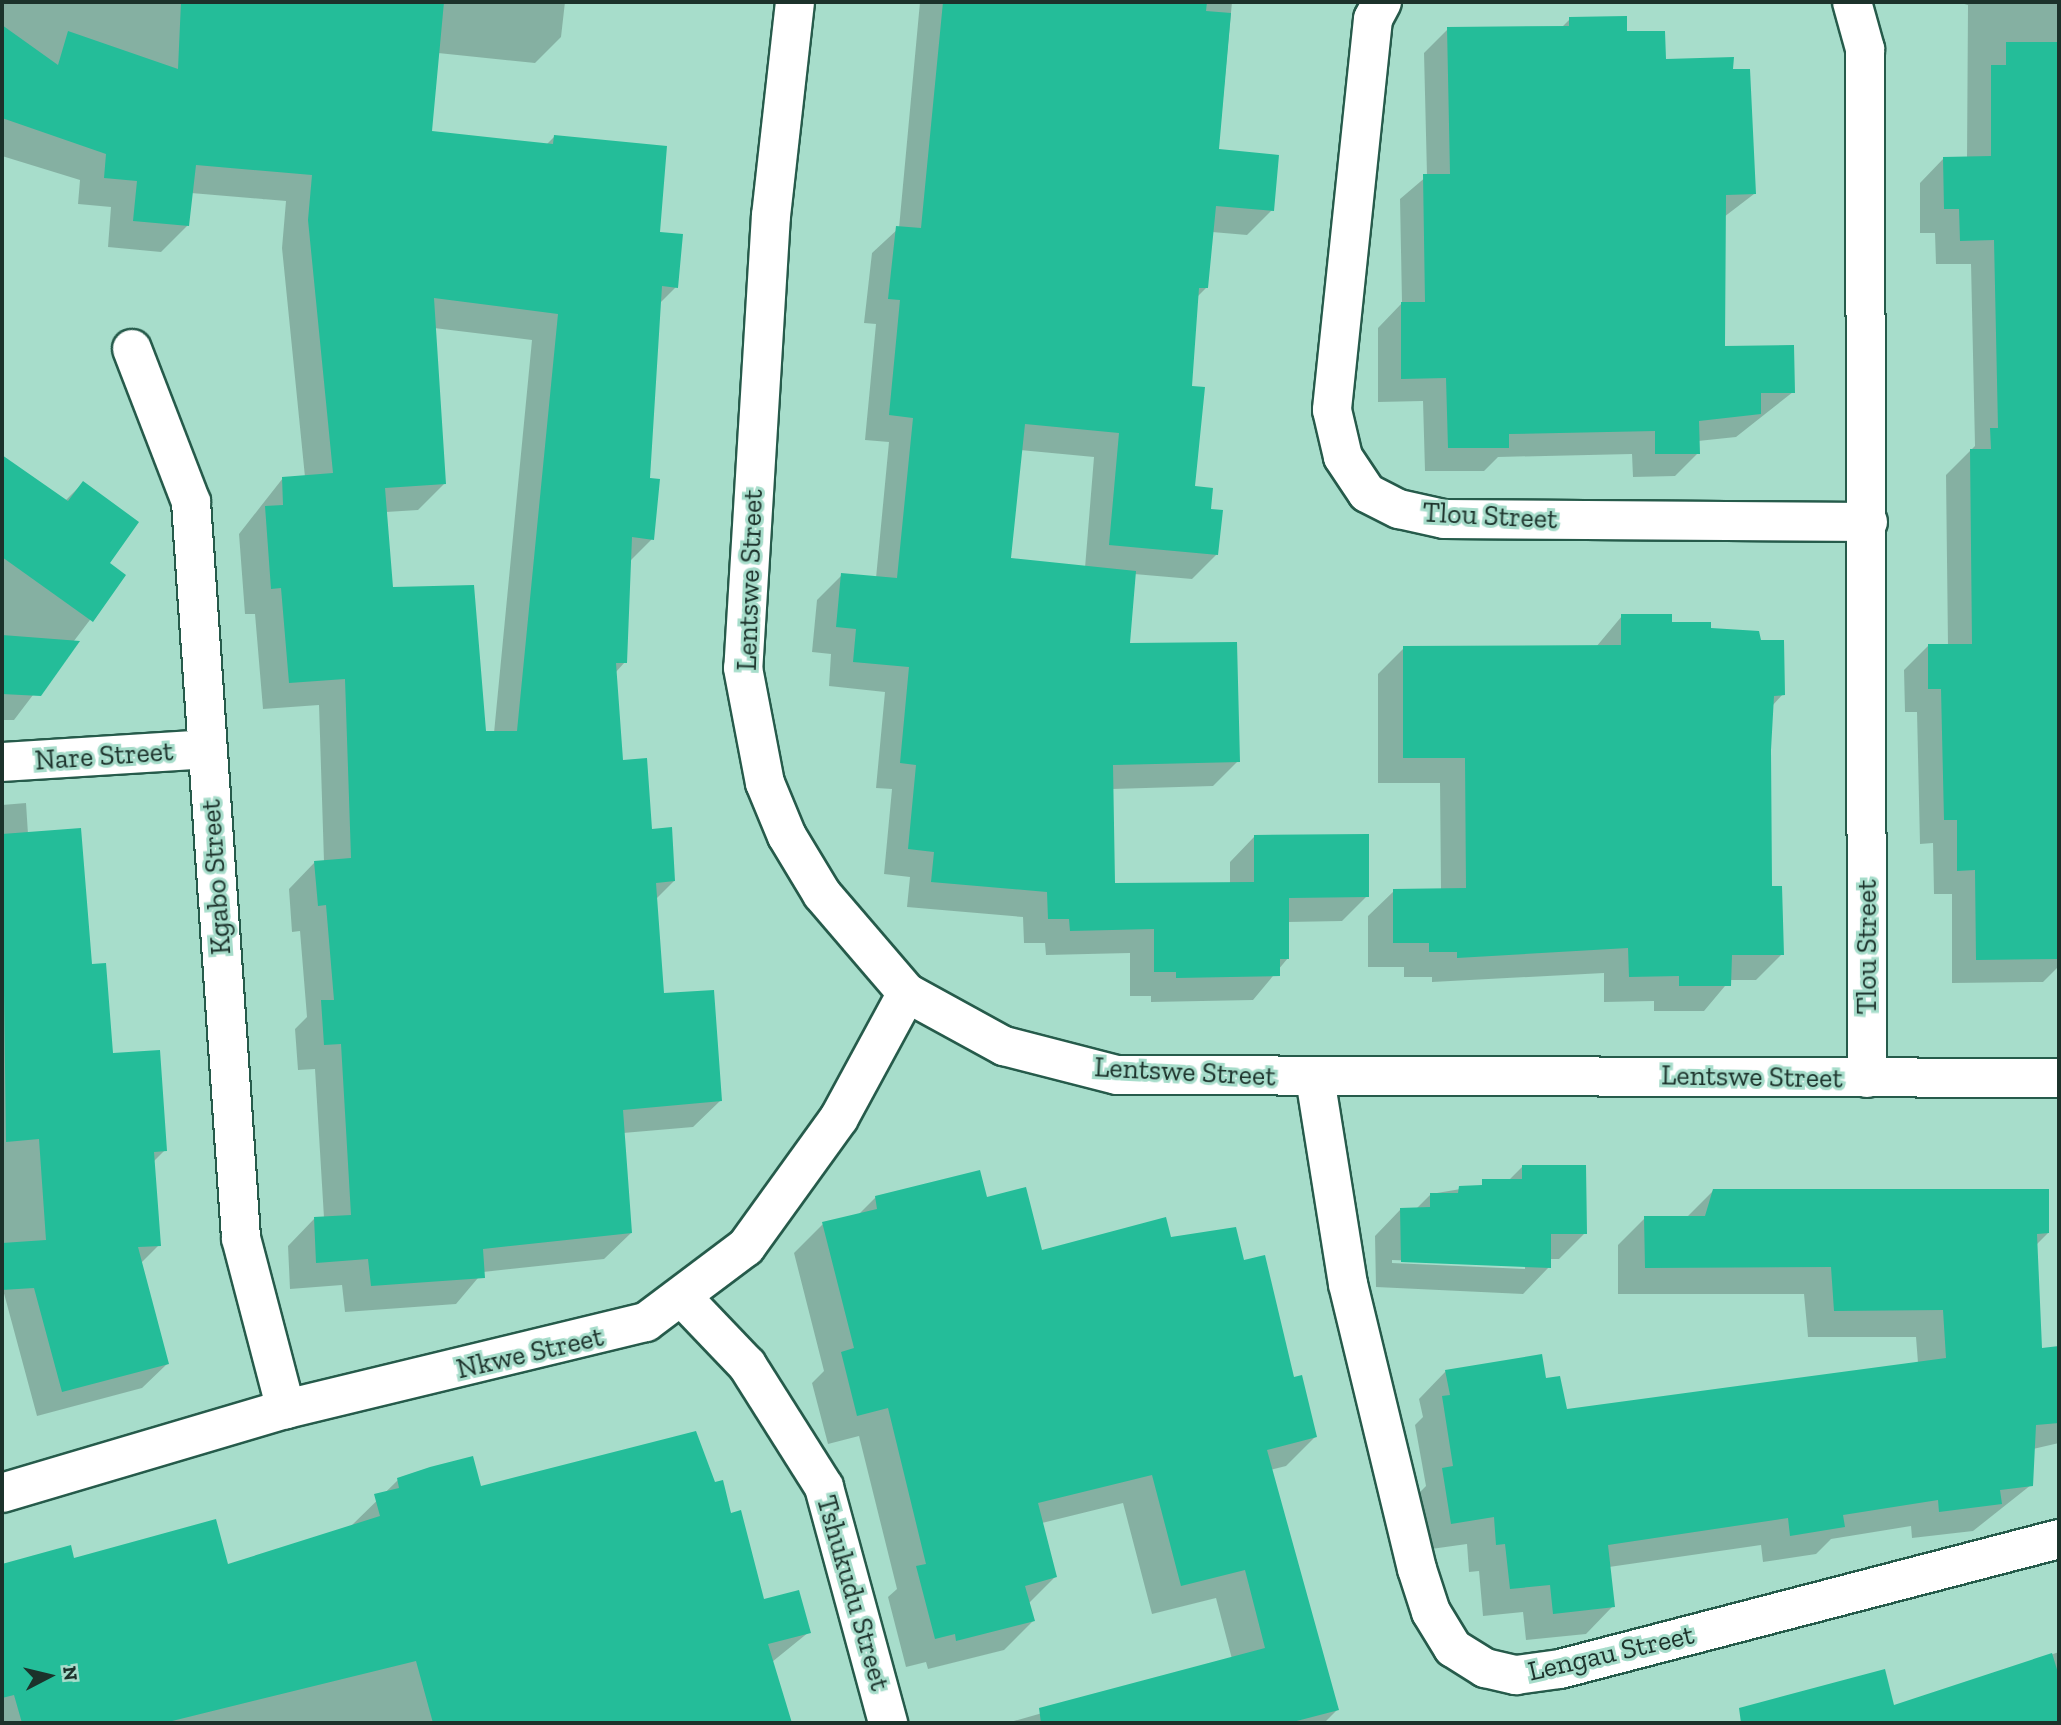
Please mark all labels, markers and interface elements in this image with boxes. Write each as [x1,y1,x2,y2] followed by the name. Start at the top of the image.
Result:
[730,489,770,671] street label: Lentswe Street
[1422,496,1558,536] street label: Tlou Street
[34,734,174,778] street label: Nare Street
[194,798,238,956] street label: Kgabo Street
[1850,879,1884,1015] street label: Tlou Street
[1093,1050,1277,1094] street label: Lentswe Street
[1661,1059,1843,1095] street label: Lentswe Street
[453,1320,607,1386] street label: Nkwe Street
[809,1492,897,1694] street label: Tshukudu Street
[1525,1618,1697,1688] street label: Lengau Street
[14,1641,84,1711] north arrow
[58,1665,83,1682] text: N

